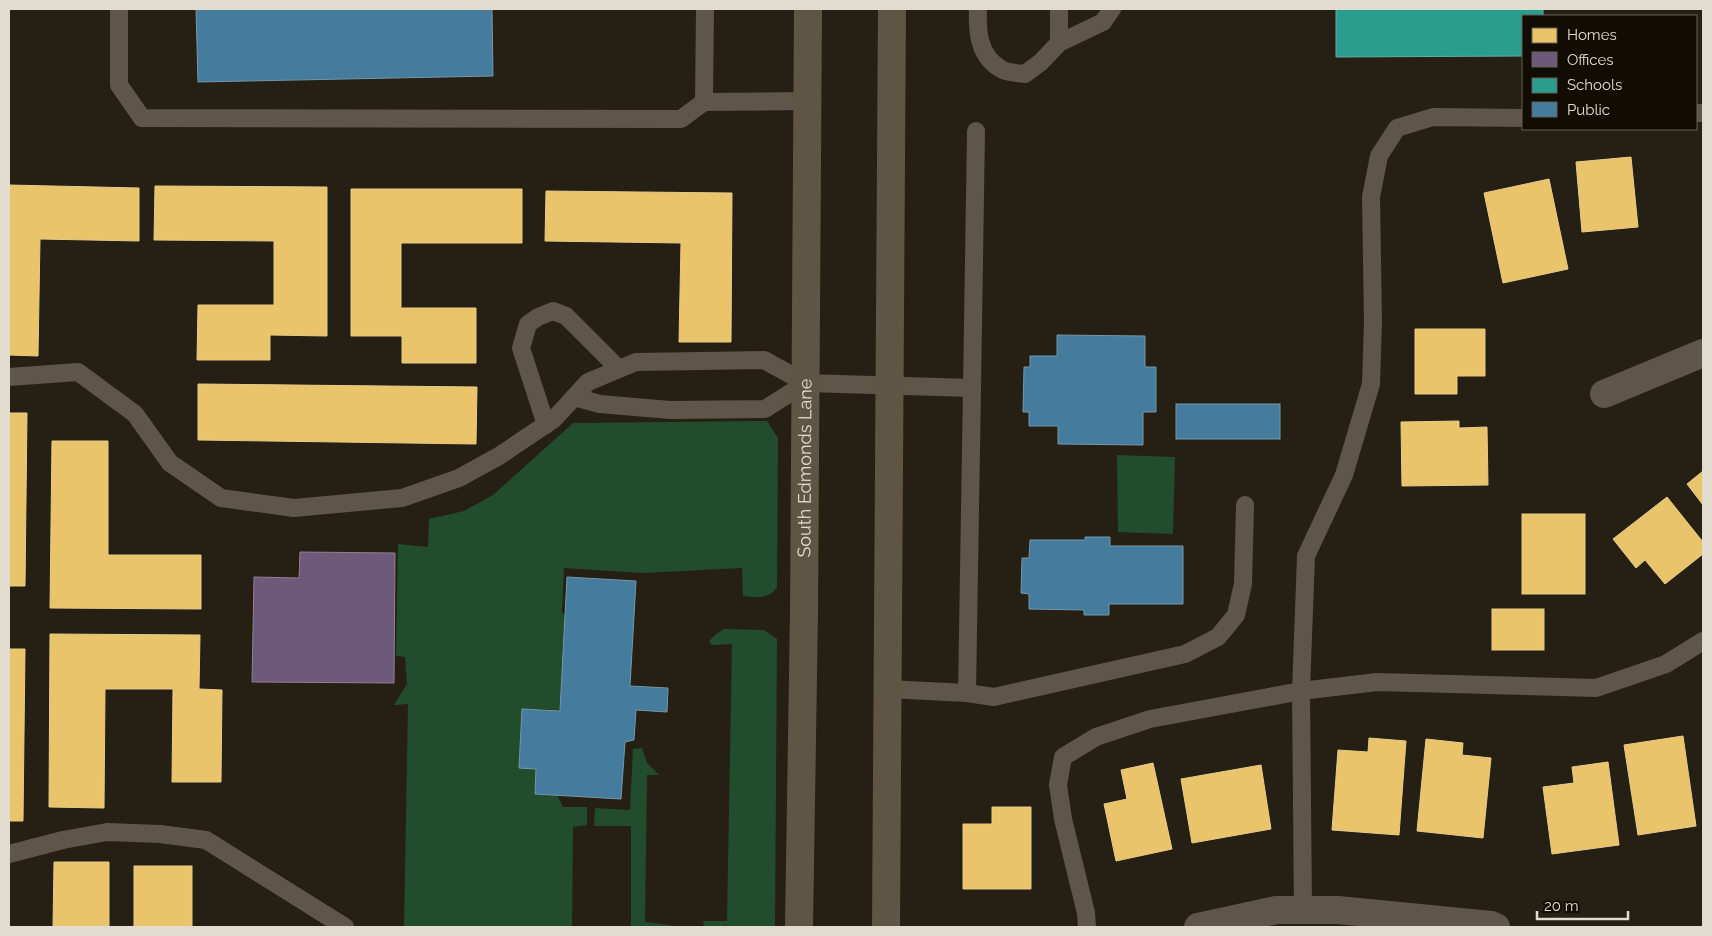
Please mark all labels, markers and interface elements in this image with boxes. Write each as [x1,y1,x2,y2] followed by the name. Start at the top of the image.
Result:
[1522,15,1697,130] legend
[1567,26,1617,44] text: Homes
[1567,51,1614,69] text: Offices
[1567,76,1622,94] text: Schools
[1567,101,1610,119] text: Public
[793,378,816,558] street label: South Edmonds Lane
[1537,888,1628,920] scale bar
[1544,897,1579,915] text: 20 m

